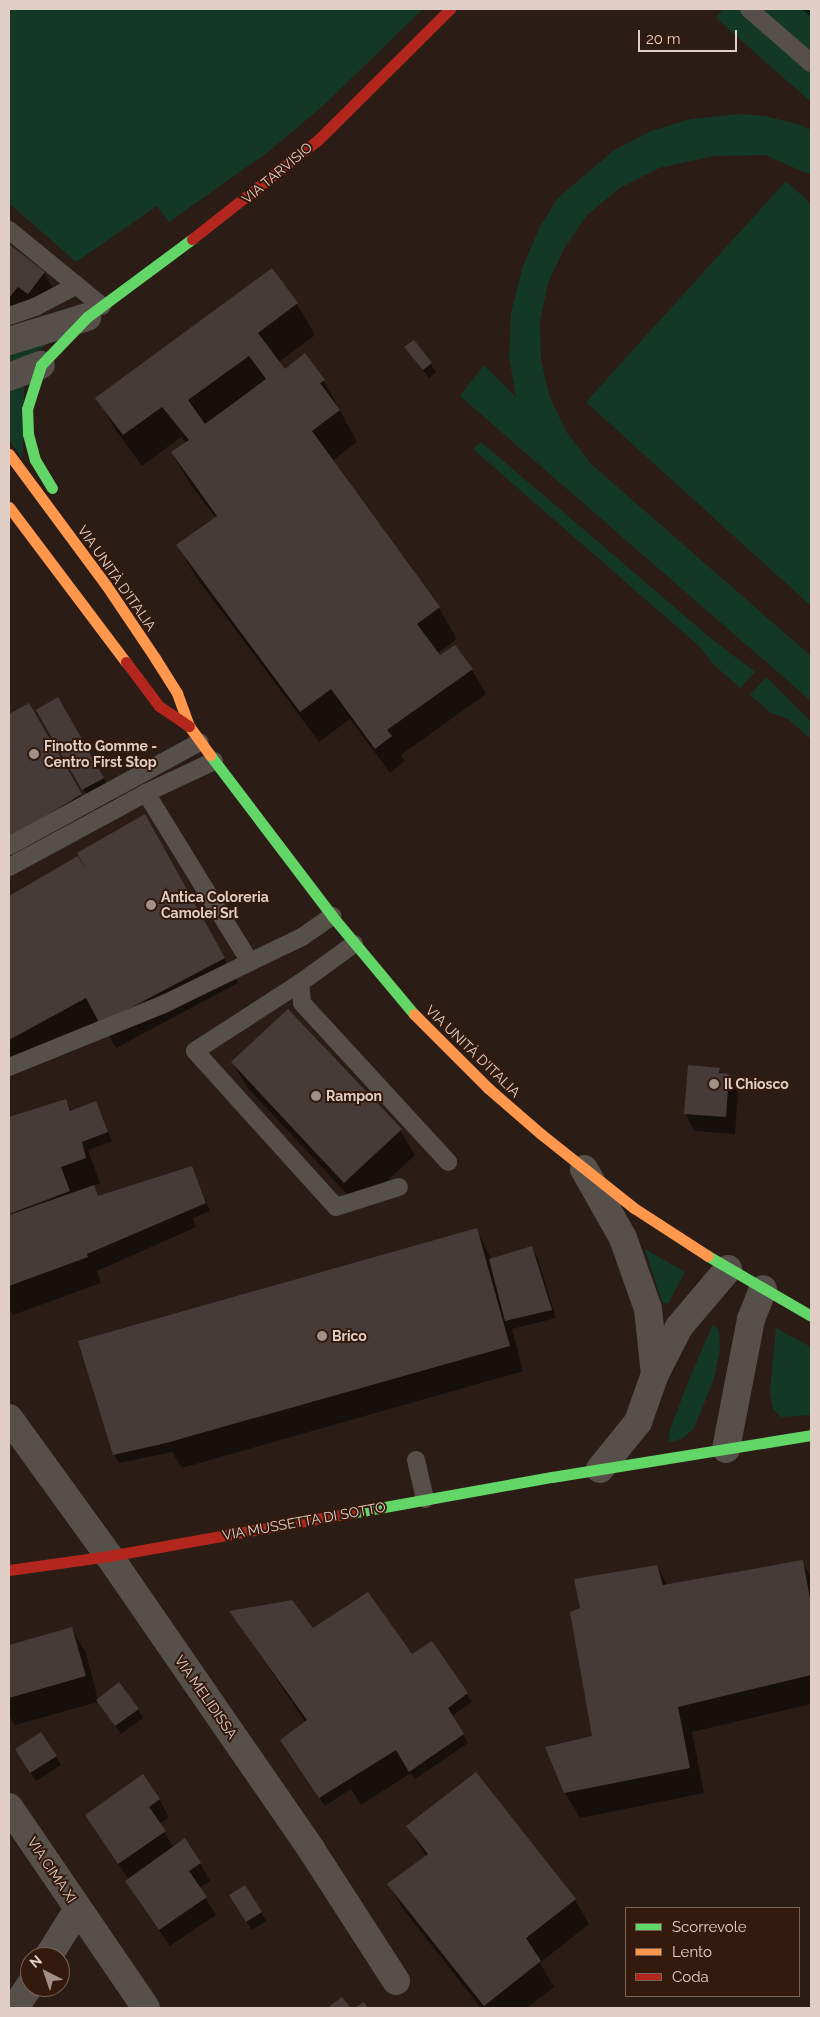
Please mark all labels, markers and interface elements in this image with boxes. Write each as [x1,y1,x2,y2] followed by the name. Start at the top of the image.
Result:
[640,20,739,52] scale bar
[646,30,681,48] text: 20 m
[238,138,316,208] street label: VIA TARVISIO
[74,522,160,634] street label: VIA UNITÀ D'ITALIA
[44,738,157,770] place label: Finotto Gomme - Centro First Stop
[28,748,40,760] marker: Finotto Gomme - Centro First Stop
[161,889,269,922] place label: Antica Coloreria Camolei Srl
[145,899,157,911] marker: Antica Coloreria Camolei Srl
[422,1001,524,1101] street label: VIA UNITÀ D'ITALIA
[724,1076,789,1092] place label: Il Chiosco
[708,1078,720,1090] marker: Il Chiosco
[326,1088,382,1104] place label: Rampon
[310,1090,322,1102] marker: Rampon
[332,1328,367,1344] place label: Brico
[316,1330,328,1342] marker: Brico
[221,1498,387,1544] street label: VIA MUSSETTA DI SOTTO
[171,1652,241,1742] street label: VIA MELIDISSA
[24,1834,80,1906] street label: VIA CIMA XI
[625,1907,800,1997] legend
[672,1918,747,1936] text: Scorrevole
[672,1943,712,1961] text: Lento
[20,1947,70,1997] north arrow
[27,1952,45,1971] text: N
[672,1968,709,1986] text: Coda

